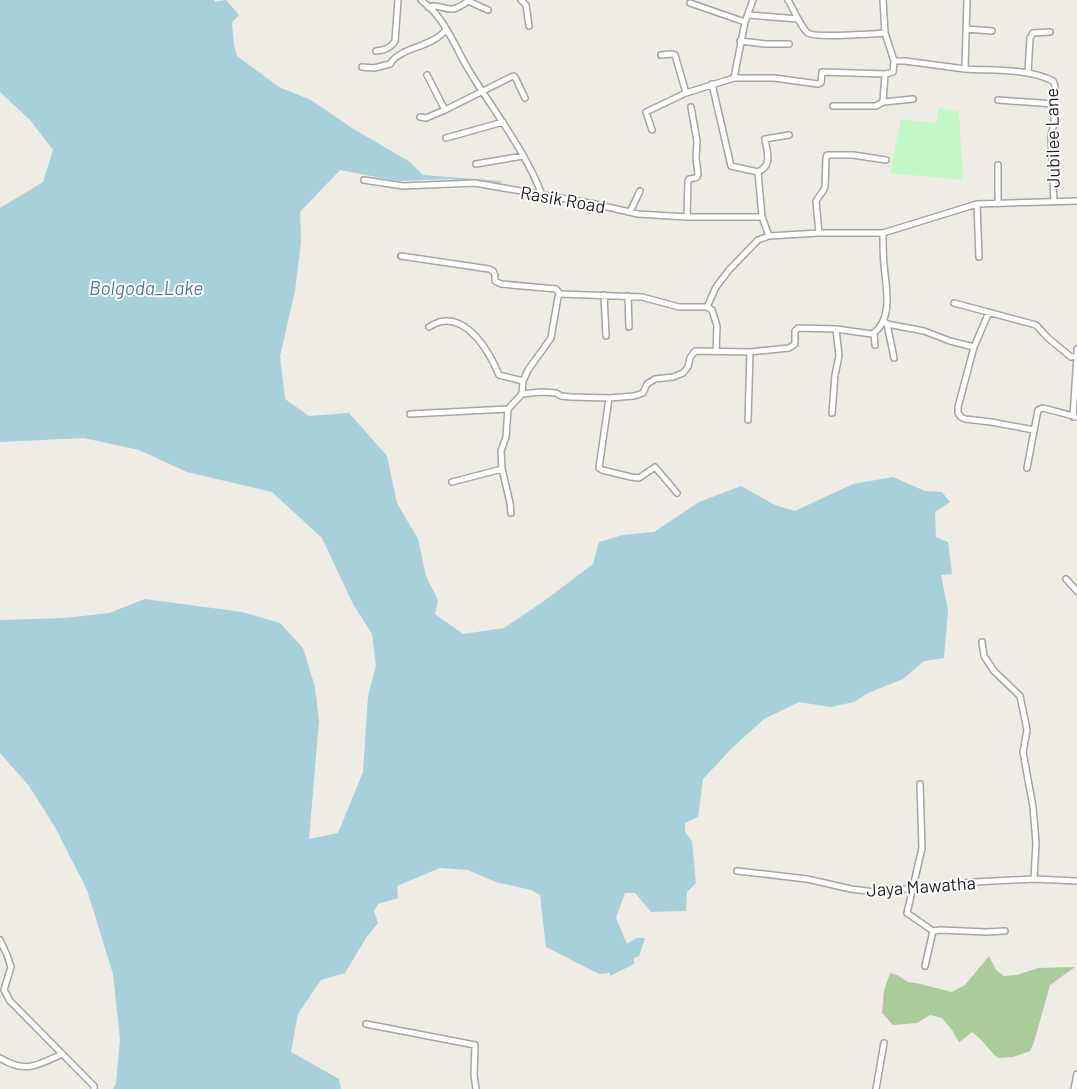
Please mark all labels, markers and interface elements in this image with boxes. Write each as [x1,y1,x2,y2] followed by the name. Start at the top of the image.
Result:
[1040,88,1064,188] street label: Jubilee Lane
[519,181,607,217] street label: Rasik Road
[89,276,203,299] water label: Bolgoda_Lake
[866,871,976,901] street label: Jaya Mawatha

